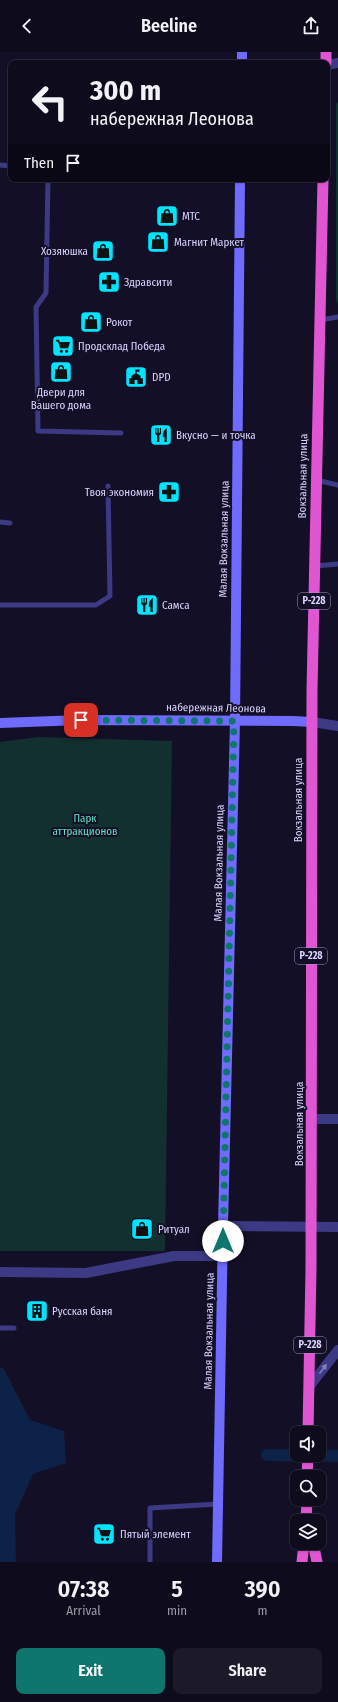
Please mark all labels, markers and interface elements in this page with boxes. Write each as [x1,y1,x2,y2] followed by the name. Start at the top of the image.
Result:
[16,15,38,37] icon: back
[141,15,197,37] text: Beeline
[300,15,322,37] icon: share
[90,74,161,107] text: 300 m
[24,76,76,128] icon: left
[90,108,254,130] text: набережная Леонова
[62,152,84,174] icon: arrive
[24,154,54,172] text: Then
[154,203,180,229] shop icon: МТС
[182,210,200,223] place label: МТС
[145,229,171,255] shop icon: Магнит Маркет
[174,236,245,249] place label: Магнит Маркет
[90,238,116,264] shop icon: Хозяюшка
[41,245,88,258] place label: Хозяюшка
[96,269,122,295] pharmacy icon: Здравсити
[124,276,172,289] place label: Здравсити
[78,309,104,335] shop icon: Рокот
[106,316,133,329] place label: Рокот
[50,333,76,359] supermarket icon: Продсклад Победа
[78,340,165,353] place label: Продсклад Победа
[48,359,74,385] shop icon: Двери для Вашего дома
[123,364,149,390] public building icon: DPD
[152,371,171,384] place label: DPD
[31,386,91,412] place label: Двери для Вашего дома
[148,422,174,448] restaurant icon: Вкусно — и точка
[176,429,256,442] place label: Вкусно — и точка
[296,434,310,518] street label: Вокзальная улица
[156,479,182,505] pharmacy icon: Твоя экономия
[216,480,232,598] street label: Малая Вокзальная улица
[85,486,154,499] place label: Твоя экономия
[134,592,160,618] restaurant icon: Самса
[298,593,330,609] road number: Р-228
[162,599,190,612] place label: Самса
[166,701,266,715] street label: набережная Леонова
[64,703,98,737] pin
[70,709,92,731] icon: arrive
[292,758,305,842] street label: Вокзальная улица
[211,804,227,922] street label: Малая Вокзальная улица
[52,812,118,838] park label: Парк аттракционов
[295,948,327,964] road number: Р-228
[293,1082,306,1166] street label: Вокзальная улица
[129,1216,155,1242] shop icon: Ритуал
[202,1220,244,1262] position arrow
[158,1223,190,1236] place label: Ритуал
[201,1272,217,1390] street label: Малая Вокзальная улица
[24,1298,50,1324] building icon: Русская баня
[52,1305,113,1318] place label: Русская баня
[294,1337,326,1353] road number: Р-228
[319,1363,328,1374] one-way arrow
[290,1426,326,1550] map controls
[290,1426,326,1462] button: sound
[290,1470,326,1506] button: search
[290,1514,326,1550] button: layers
[91,1521,117,1547] supermarket icon: Пятый элемент
[120,1528,191,1541] place label: Пятый элемент
[57,1575,110,1603] text: 07:38
[171,1575,183,1603] text: 5
[244,1575,281,1603] text: 390
[66,1603,101,1618] text: Arrival
[167,1603,187,1618] text: min
[258,1603,268,1618] text: m
[16,1648,165,1694] button: Exit
[173,1648,322,1694] button: Share

